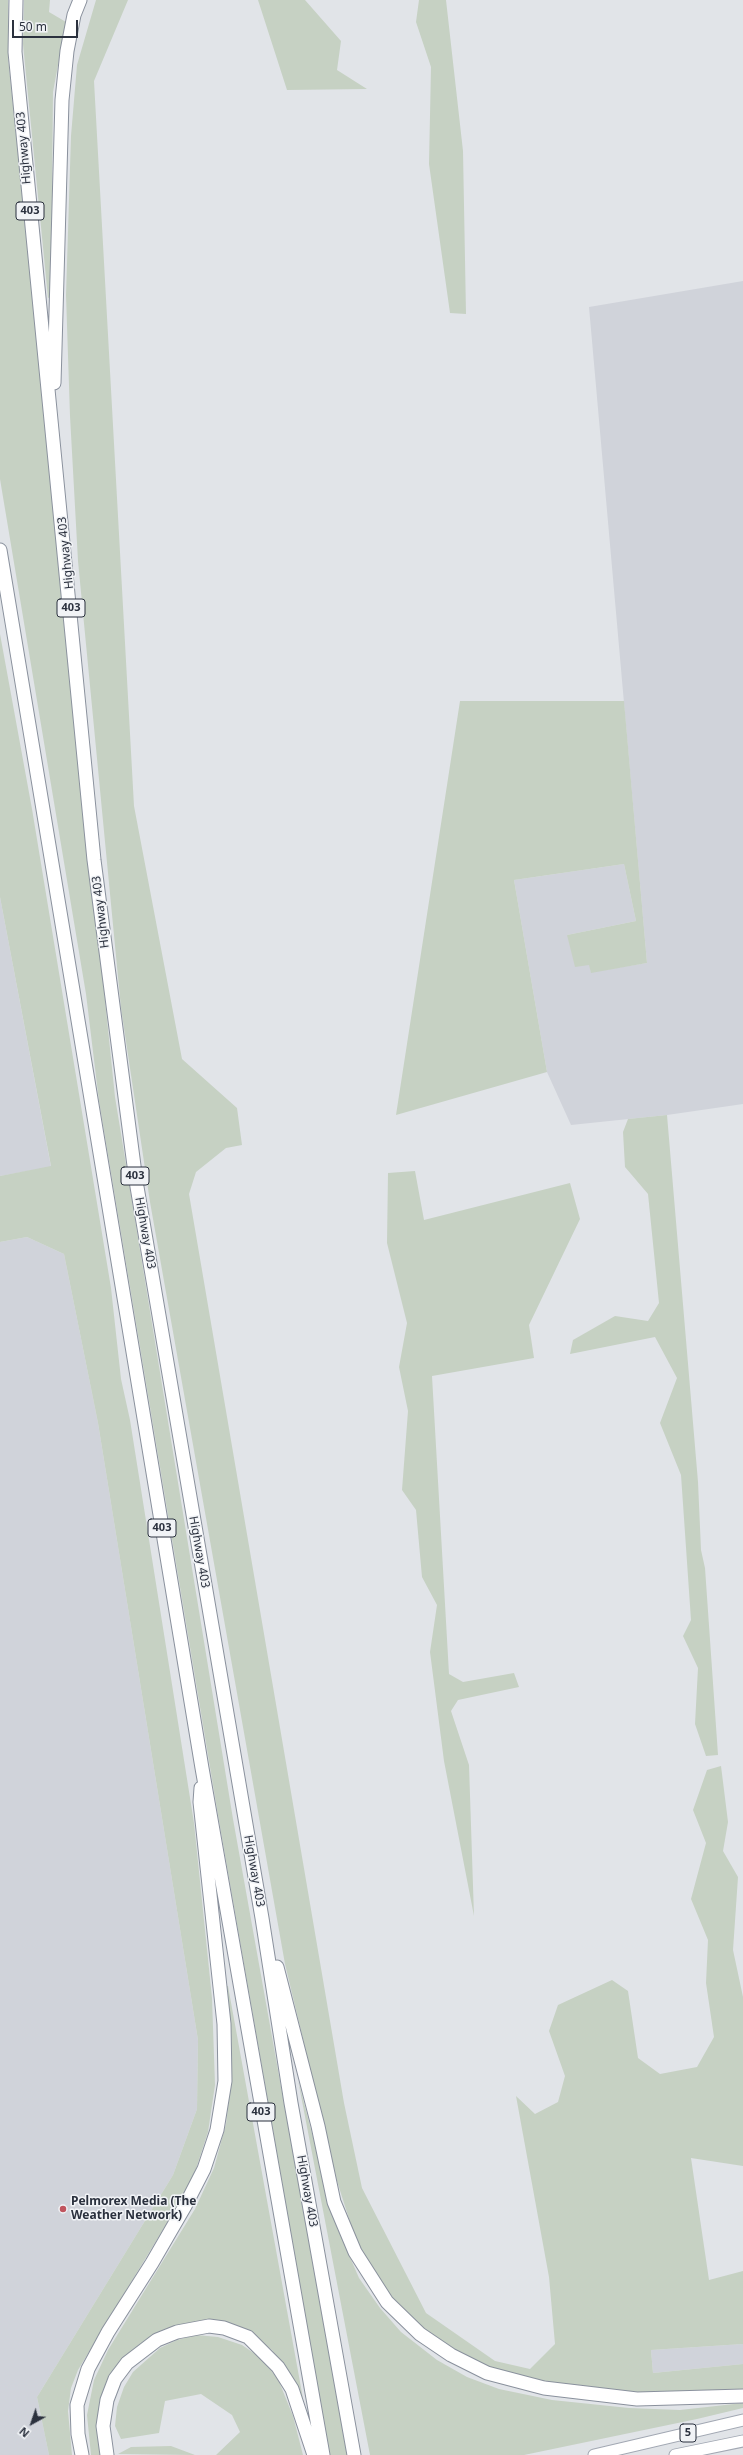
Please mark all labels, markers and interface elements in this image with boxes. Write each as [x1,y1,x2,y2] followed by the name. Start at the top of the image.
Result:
[14,12,80,38] scale bar
[19,18,47,35] text: 50 m
[14,111,34,185] street label: Highway 403
[16,202,44,220] road number: 403
[55,516,77,590] street label: Highway 403
[57,599,85,617] road number: 403
[89,875,113,949] street label: Highway 403
[121,1167,149,1185] road number: 403
[132,1196,158,1270] street label: Highway 403
[186,1515,212,1589] street label: Highway 403
[148,1519,176,1537] road number: 403
[241,1834,267,1908] street label: Highway 403
[247,2103,275,2121] road number: 403
[294,2154,320,2228] street label: Highway 403
[71,2195,196,2223] place label: Pelmorex Media (The Weather Network)
[58,2204,68,2214] marker: Pelmorex Media (The Weather Network)
[12,2403,52,2443] north arrow
[16,2424,32,2441] text: N
[680,2424,696,2442] road number: 5

